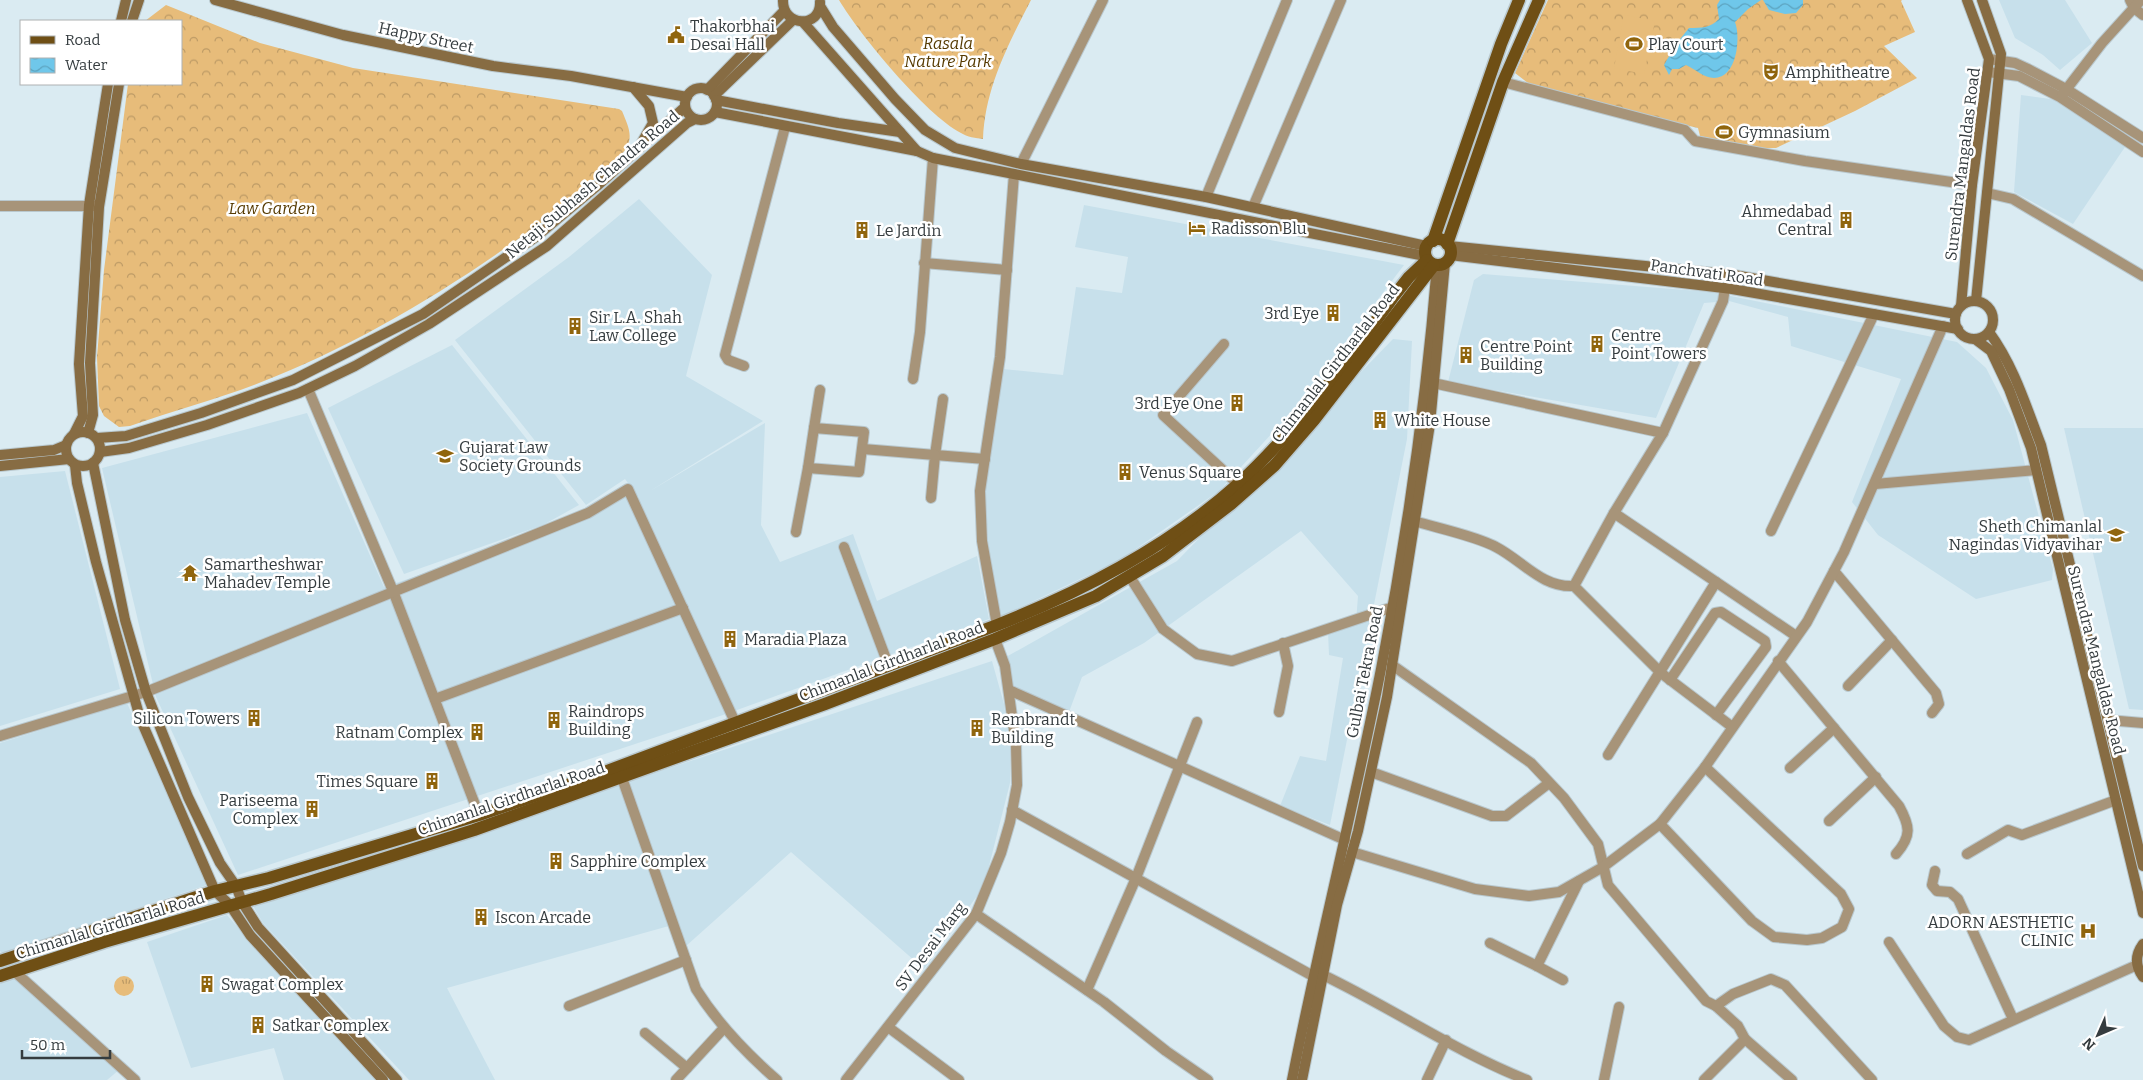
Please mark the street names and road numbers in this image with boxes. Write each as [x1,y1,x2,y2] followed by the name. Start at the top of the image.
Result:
[377,18,475,57] street label: Happy Street
[1941,66,1984,262] street label: Surendra Mangaldas Road
[502,106,683,262] street label: Netaji Subhash Chandra Road
[1649,255,1765,290] street label: Panchvati Road
[1267,280,1404,447] street label: Chimanlal Girdharlal Road
[2064,564,2129,757] street label: Surendra Mangaldas Road
[1342,604,1387,740] street label: Gulbai Tekra Road
[796,617,987,706] street label: Chimanlal Girdharlal Road
[415,757,608,839] street label: Chimanlal Girdharlal Road
[13,888,207,963] street label: Chimanlal Girdharlal Road
[891,898,970,994] street label: SV Desai Marg

